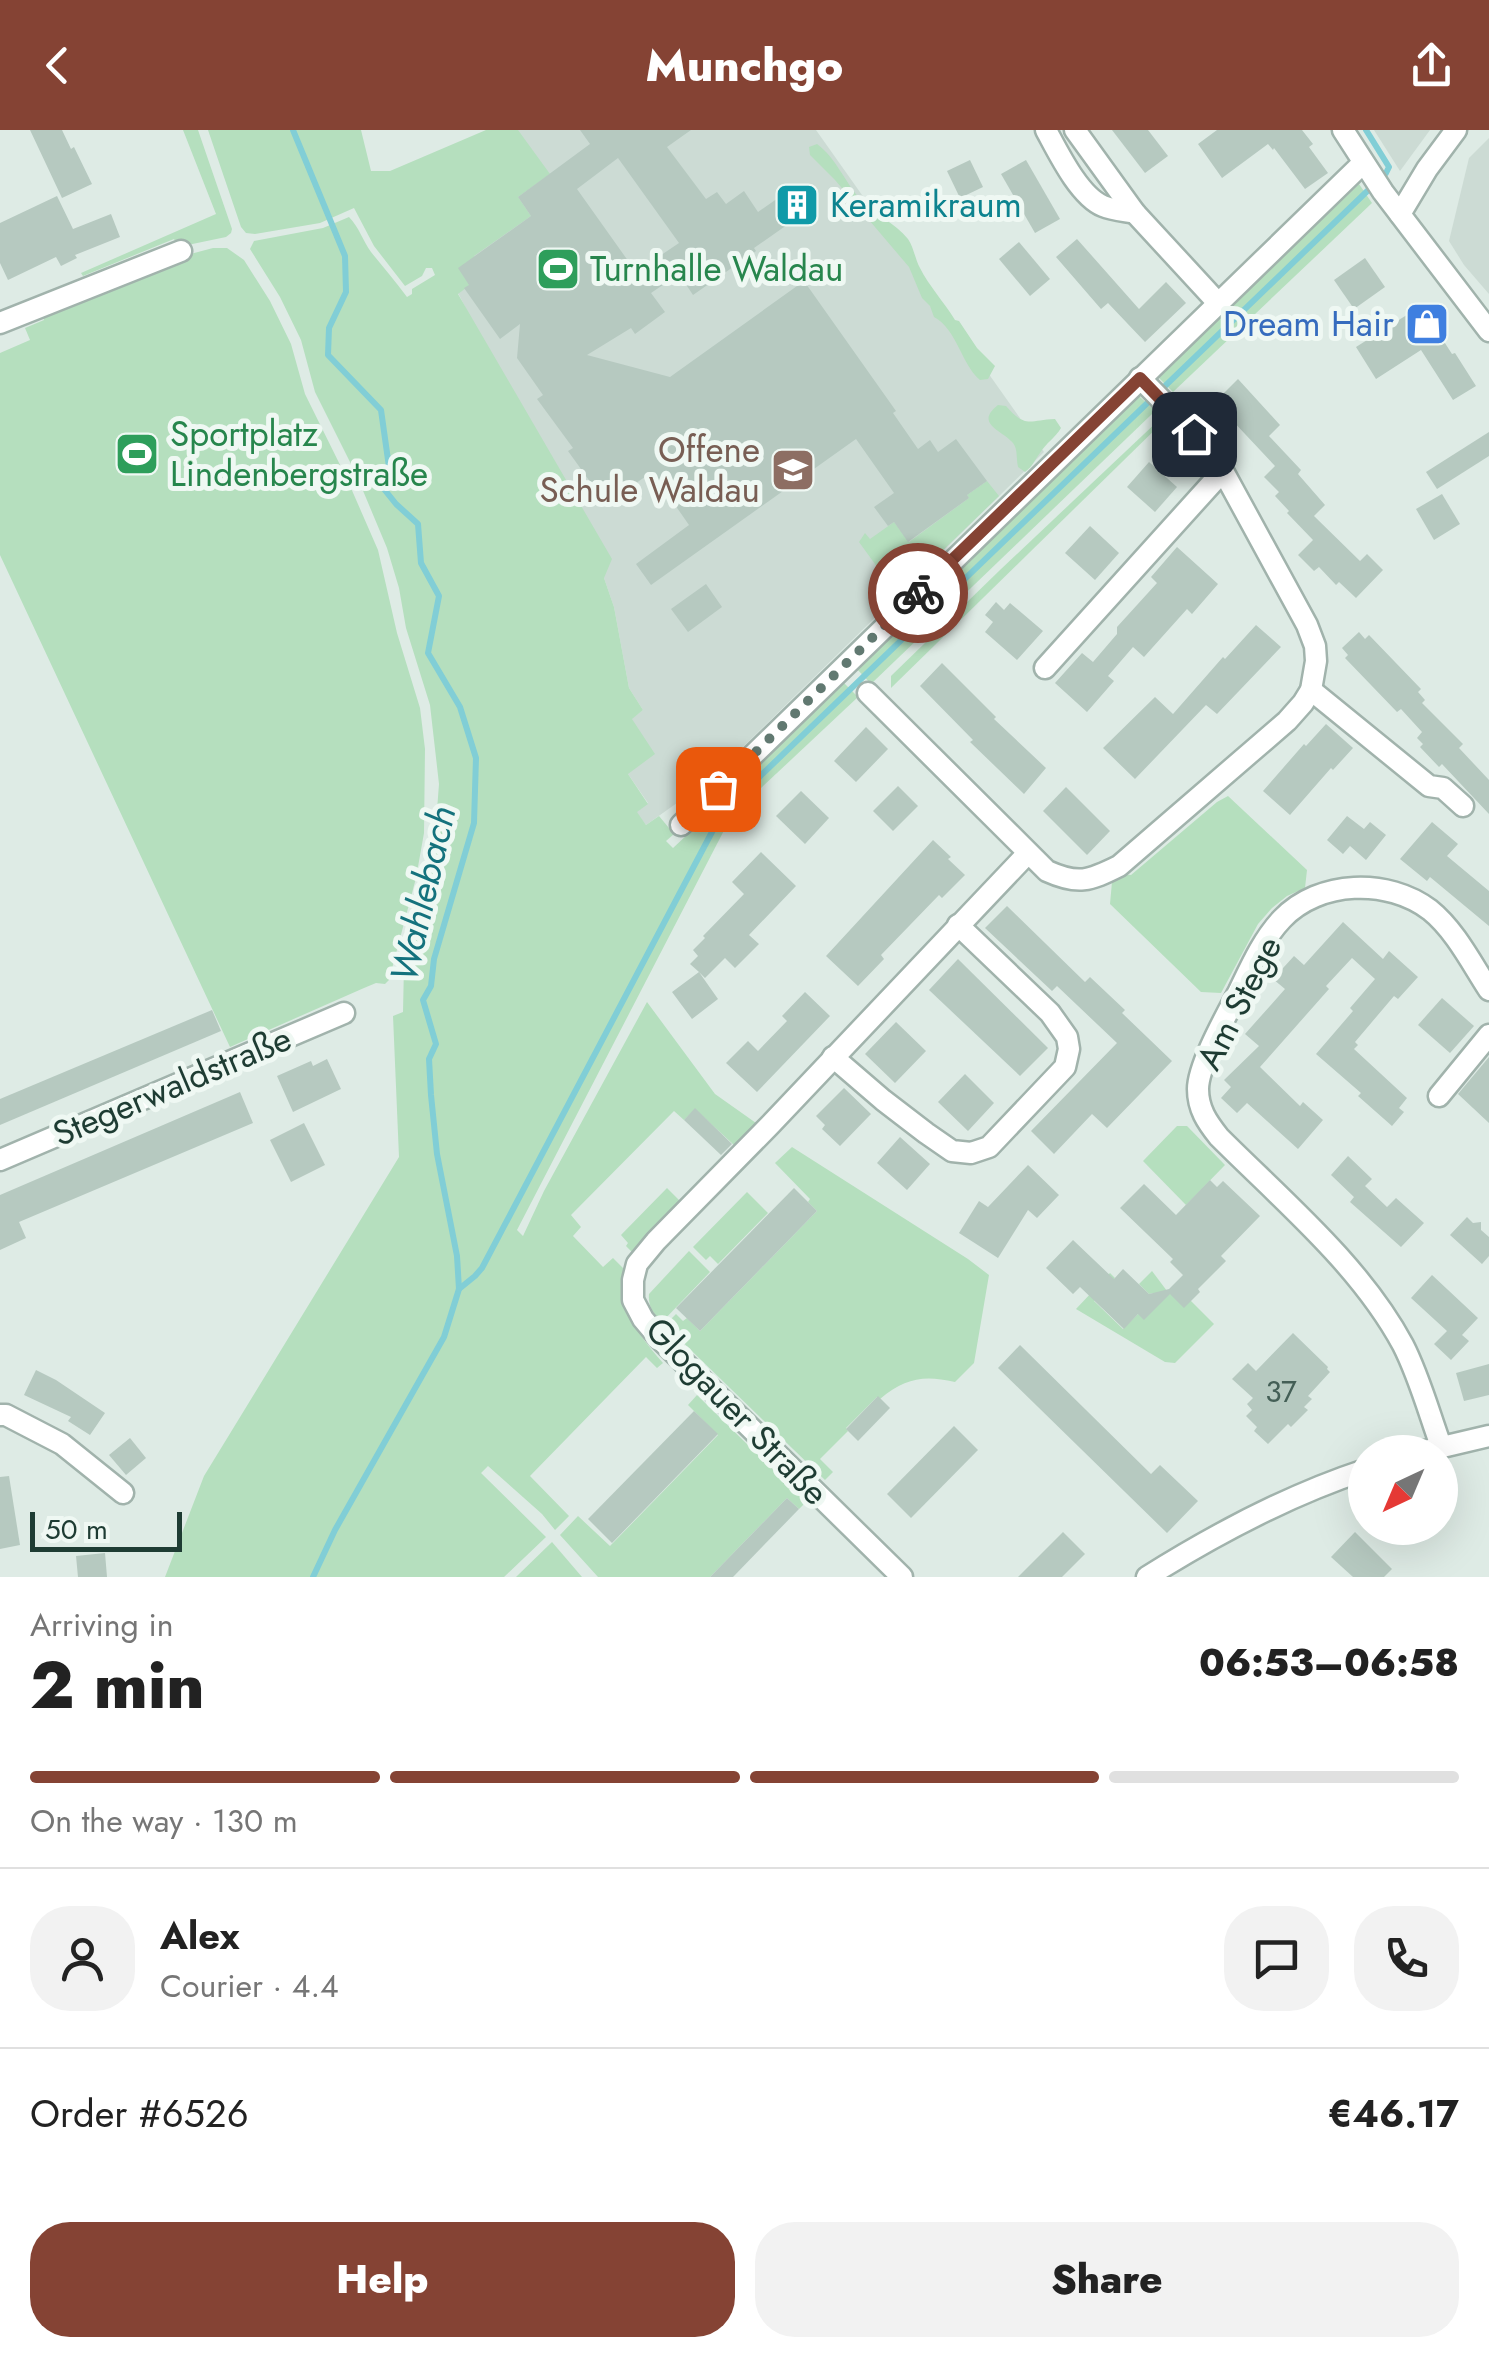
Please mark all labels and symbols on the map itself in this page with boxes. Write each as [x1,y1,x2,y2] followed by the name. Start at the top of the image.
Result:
[830,180,1022,230] place label: Keramikraum
[774,182,820,228] building icon: Keramikraum
[590,244,843,294] place label: Turnhalle Waldau
[535,246,581,292] sports icon: Turnhalle Waldau
[1223,299,1394,349] place label: Dream Hair
[1404,301,1450,347] shop icon: Dream Hair
[1152,392,1237,477] pin
[170,409,428,499] place label: Sportplatz Lindenbergstraße
[540,425,760,515] place label: Offene Schule Waldau
[114,431,160,477] sports icon: Sportplatz Lindenbergstraße
[770,447,816,493] school or university icon: Offene Schule Waldau
[868,543,968,643] courier
[676,747,761,832] pin
[376,800,470,988] water label: Wahlebach
[1184,927,1294,1079] street label: Am Stege
[45,1013,299,1159] street label: Stegerwaldstraße
[634,1306,840,1516] street label: Glogauer Straße
[1265,1370,1297,1413] house number: 37
[1348,1435,1458,1545] north arrow
[30,1507,182,1552] scale bar

